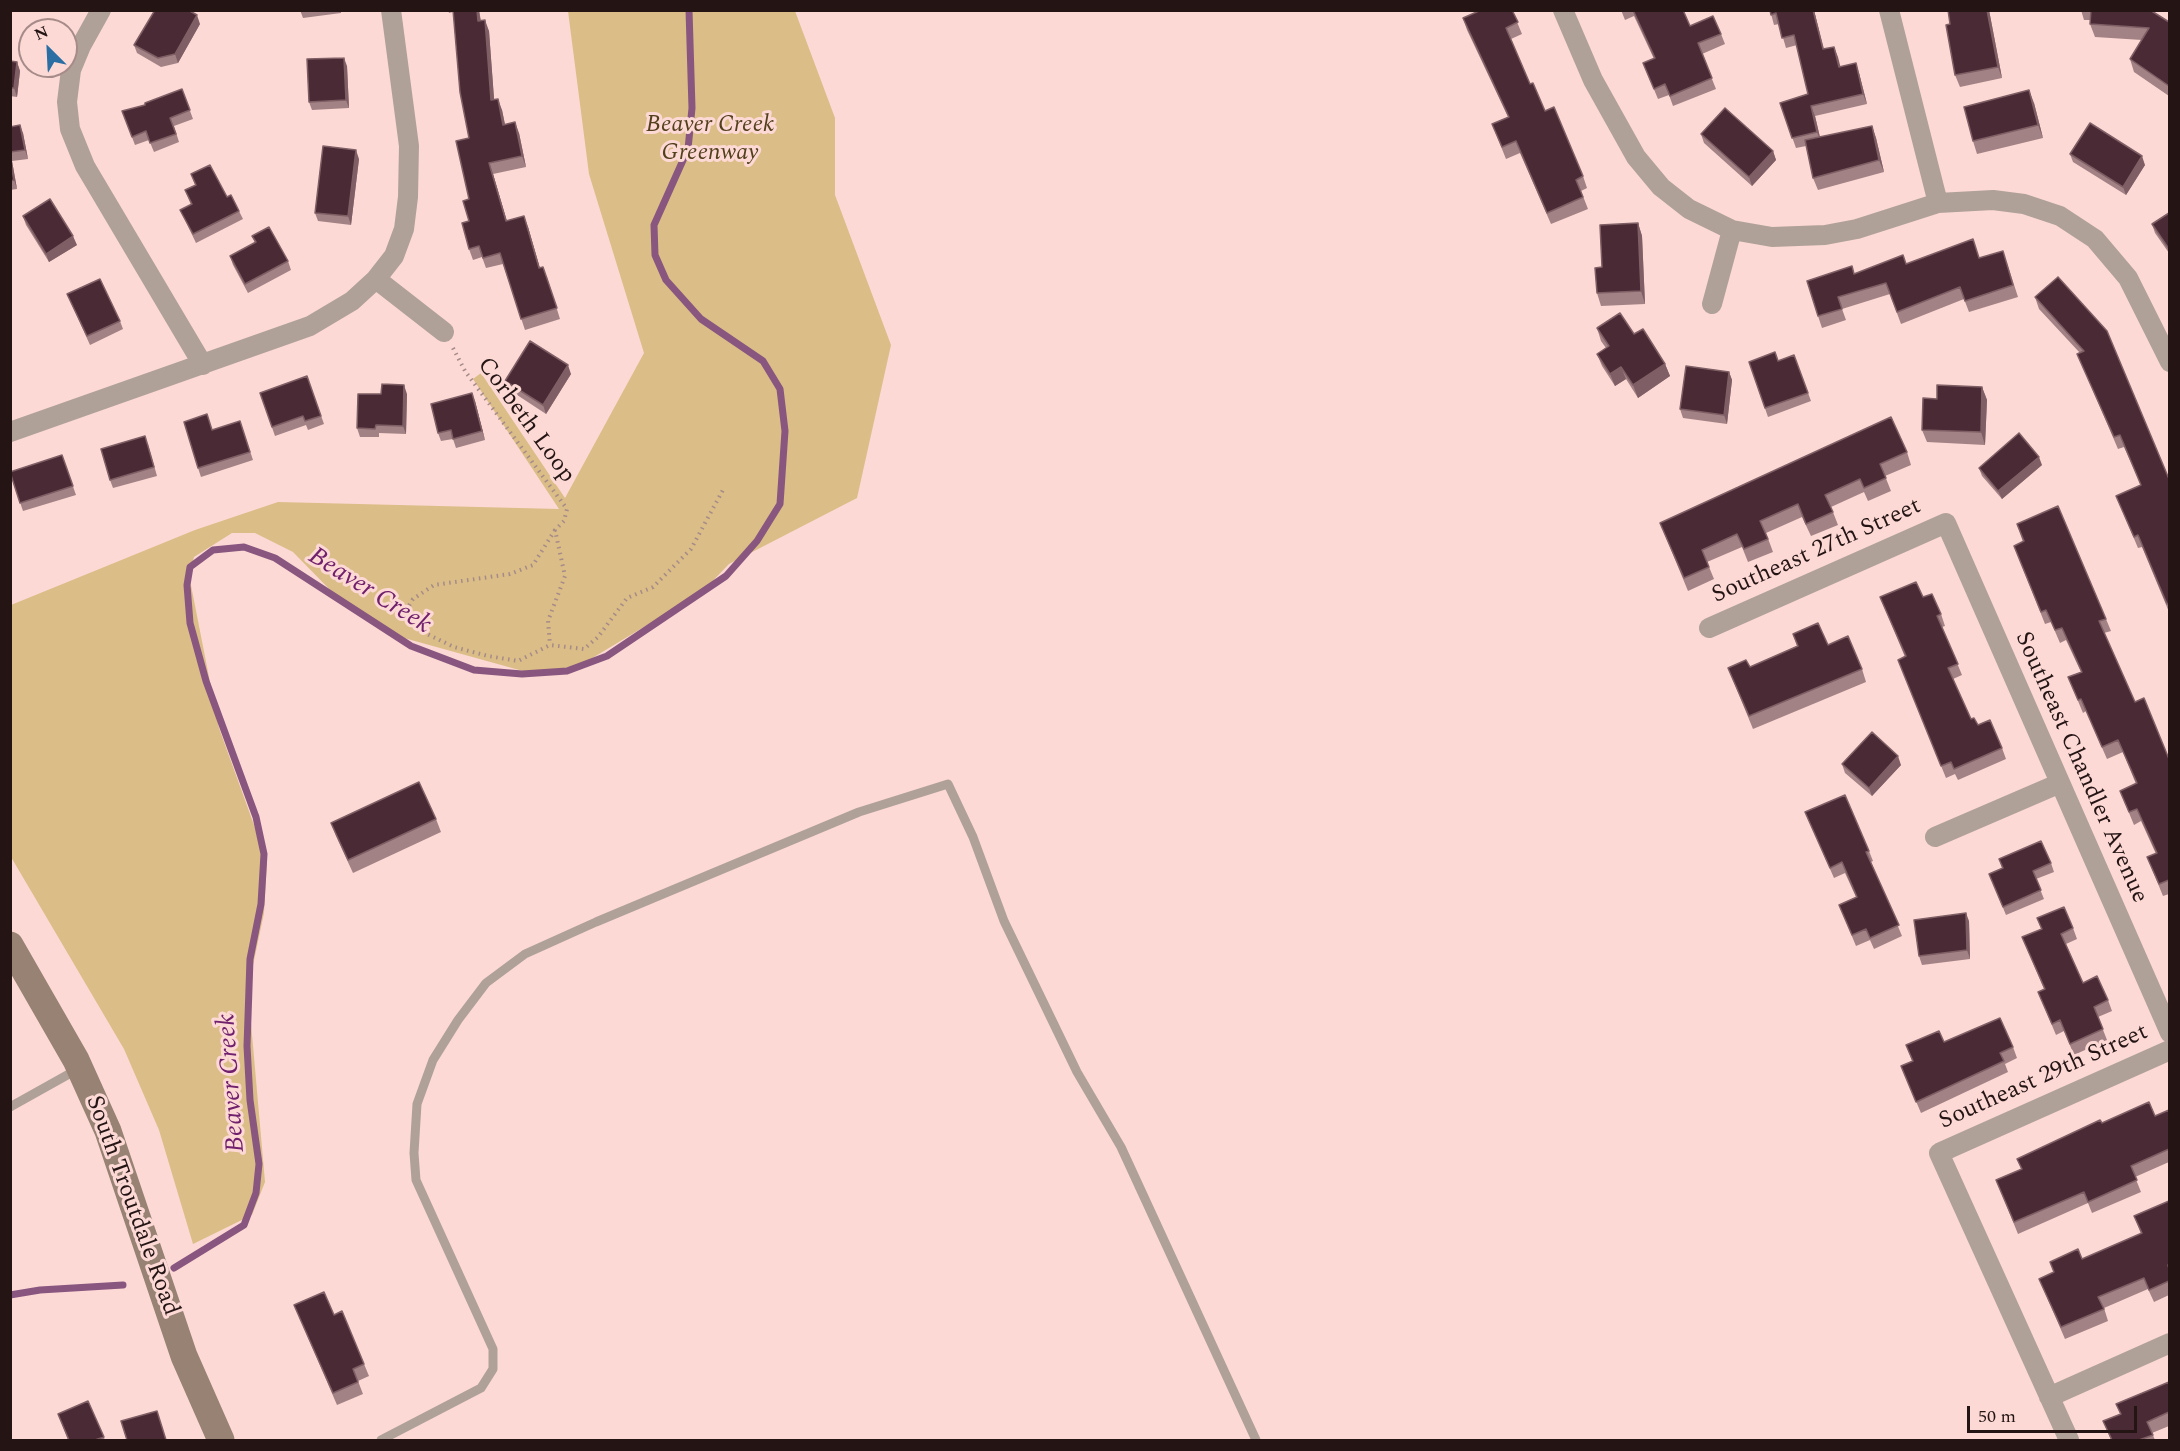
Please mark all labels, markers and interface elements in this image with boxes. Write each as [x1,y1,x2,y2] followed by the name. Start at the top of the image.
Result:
[18,18,78,78] north arrow
[31,20,52,47] text: N
[646,112,774,168] park label: Beaver Creek Greenway
[470,353,580,489] street label: Corbeth Loop
[1708,493,1926,611] street label: Southeast 27th Street
[302,542,436,642] water label: Beaver Creek
[2007,628,2153,908] street label: Southeast Chandler Avenue
[213,1012,253,1154] water label: Beaver Creek
[1935,1019,2153,1137] street label: Southeast 29th Street
[78,1092,184,1320] street label: South Troutdale Road
[1970,1394,2140,1432] scale bar
[1978,1403,2016,1430] text: 50 m

